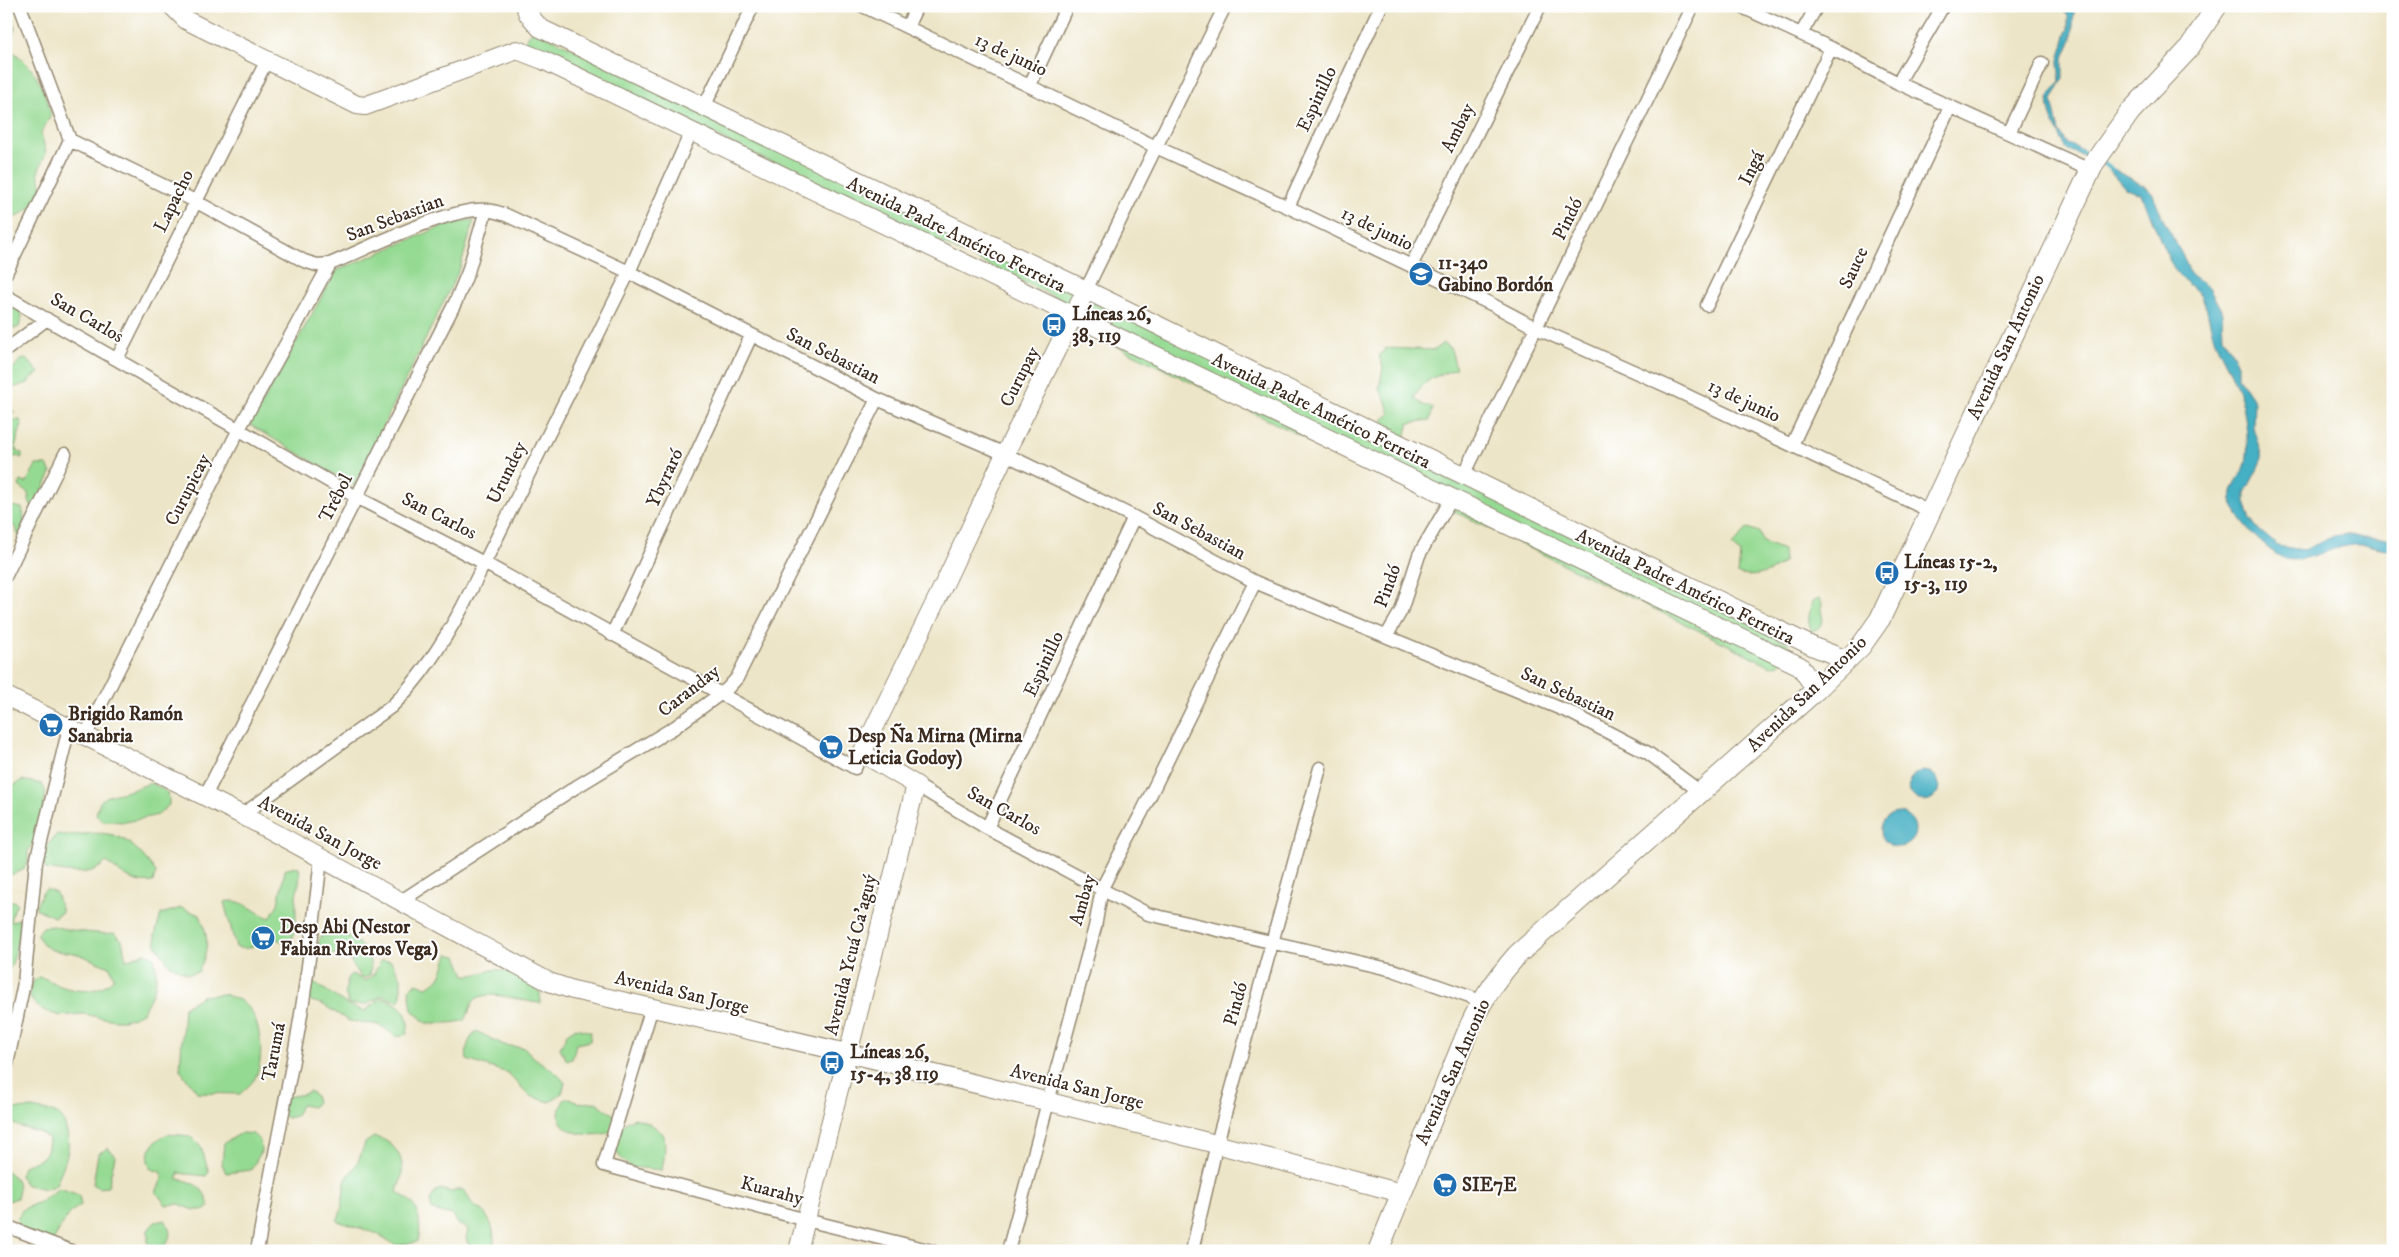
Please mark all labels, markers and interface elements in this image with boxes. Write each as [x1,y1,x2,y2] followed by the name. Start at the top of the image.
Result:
[971,28,1051,82] street label: 13 de junio
[1292,63,1342,135] street label: Espinillo
[1436,99,1480,157] street label: Ambay
[1734,147,1770,189] street label: Ingá
[149,166,199,236] street label: Lapacho
[843,172,1069,298] street label: Avenida Padre Américo Ferreira
[343,189,447,247] street label: San Sebastian
[1548,194,1588,244] street label: Pindó
[1337,202,1417,256] street label: 13 de junio
[1834,243,1874,292] street label: Sauce
[1438,252,1554,297] place label: 11-340 Gabino Bordón
[1408,261,1434,287] school or university icon: 11-340 Gabino Bordón
[1962,271,2050,423] street label: Avenida San Antonio
[46,288,128,348] street label: San Carlos
[1072,303,1151,348] place label: Líneas 26, 38, 119
[1041,312,1067,338] bus stop icon: Líneas 26, 38, 119
[782,323,884,389] street label: San Sebastian
[995,342,1045,411] street label: Curupay
[1208,348,1434,474] street label: Avenida Padre Américo Ferreira
[1704,374,1784,428] street label: 13 de junio
[482,437,532,508] street label: Urundey
[641,445,689,511] street label: Ybyraró
[160,449,216,530] street label: Curupicay
[314,470,358,526] street label: Trébol
[398,487,480,545] street label: San Carlos
[1148,497,1250,565] street label: San Sebastian
[1572,524,1798,650] street label: Avenida Padre Américo Ferreira
[1904,551,1997,596] place label: Líneas 15-2, 15-3, 119
[1874,560,1900,586] bus stop icon: Líneas 15-2, 15-3, 119
[1370,561,1406,611] street label: Pindó
[1019,628,1069,700] street label: Espinillo
[1742,631,1872,757] street label: Avenida San Antonio
[653,659,725,722] street label: Caranday
[1517,662,1619,726] street label: San Sebastian
[68,703,184,748] place label: Brigido Ramón Sanabria
[38,712,64,738] supermarket icon: Brigido Ramón Sanabria
[848,723,1023,770] place label: Desp Ña Mirna (Mirna Leticia Godoy)
[818,734,844,760] supermarket icon: Desp Ña Mirna (Mirna Leticia Godoy)
[963,781,1045,841] street label: San Carlos
[254,791,386,875] street label: Avenida San Jorge
[820,871,882,1038] street label: Avenida Ycuá Ca'aguý
[1065,871,1102,928] street label: Ambay
[280,916,438,961] place label: Desp Abi (Nestor Fabian Riveros Vega)
[250,925,276,951] supermarket icon: Desp Abi (Nestor Fabian Riveros Vega)
[613,966,751,1020] street label: Avenida San Jorge
[1219,979,1253,1029] street label: Pindó
[1410,995,1496,1149] street label: Avenida San Antonio
[257,1021,291,1083] street label: Tarumá
[850,1041,939,1086] place label: Líneas 26, 15-4, 38 119
[819,1050,845,1076] bus stop icon: Líneas 26, 15-4, 38 119
[1008,1059,1146,1115] street label: Avenida San Jorge
[738,1172,807,1211] street label: Kuarahy
[1432,1172,1458,1198] supermarket icon: SIE7E
[1462,1174,1517,1197] place label: SIE7E

